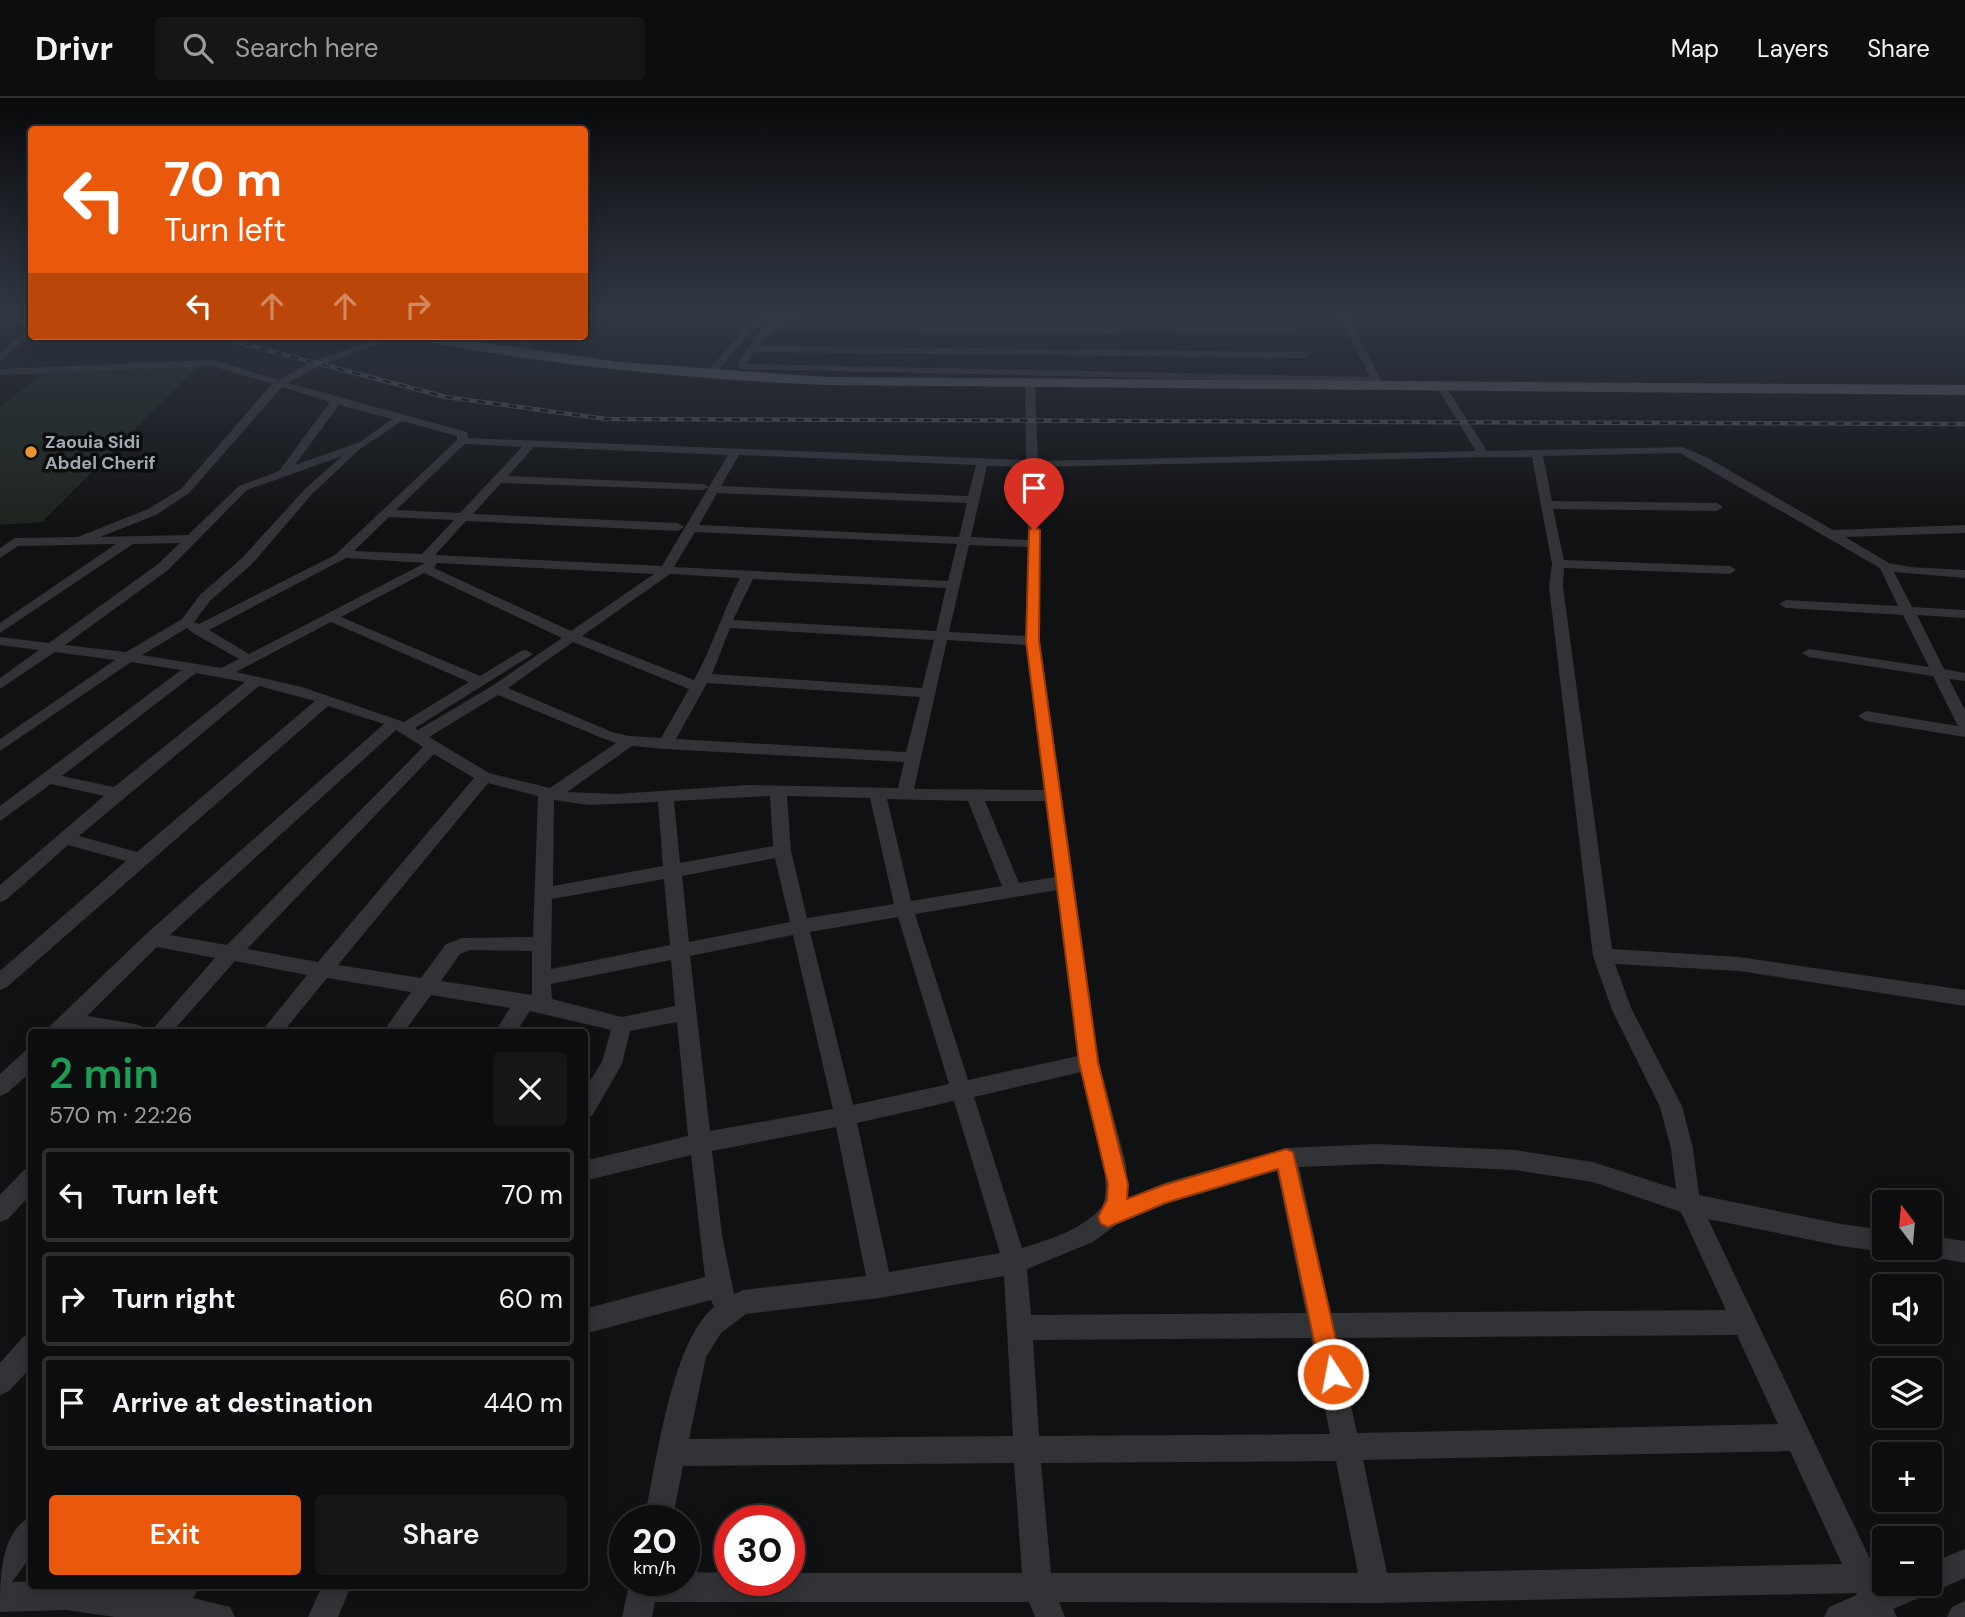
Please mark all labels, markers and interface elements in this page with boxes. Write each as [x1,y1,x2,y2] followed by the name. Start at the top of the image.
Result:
[155,17,645,80] search box
[35,27,113,70] text: Drivr
[179,29,217,67] icon: search
[235,31,378,65] text: Search here
[1671,33,1719,64] text: Map
[1757,33,1829,64] text: Layers
[1867,33,1930,64] text: Share
[164,147,282,211] text: 70 m
[49,154,140,245] icon: left
[164,209,286,251] text: Turn left
[180,287,218,325] icon: left
[253,287,291,325] icon: ahead
[326,287,364,325] icon: ahead
[399,287,437,325] icon: right
[45,430,155,475] place label: Zaouia Sidi Abdel Cherif
[23,444,39,460] marker: Zaouia Sidi Abdel Cherif
[1004,458,1064,530] pin
[1015,469,1053,507] icon: arrive
[49,1046,159,1101] text: 2 min
[493,1052,567,1126] button: close
[49,1100,193,1130] text: 570 m · 22:26
[53,1176,91,1214] icon: left
[112,1178,219,1212] text: Turn left
[502,1178,563,1212] text: 70 m
[1872,1190,1942,1260] north arrow
[1872,1190,1942,1596] map controls
[1872,1274,1942,1344] button: sound
[53,1280,91,1318] icon: right
[112,1282,236,1316] text: Turn right
[499,1282,563,1316] text: 60 m
[1296,1337,1370,1411] position arrow
[1872,1358,1942,1428] button: layers
[53,1384,91,1422] icon: arrive
[112,1386,373,1420] text: Arrive at destination
[484,1386,563,1420] text: 440 m
[1872,1442,1942,1512] button: +
[49,1495,301,1575] button: Exit
[315,1495,567,1575] button: Share
[714,1505,805,1596] speed limit sign: 30
[632,1518,677,1564] text: 20
[1872,1526,1942,1596] button: −
[633,1556,676,1580] text: km/h

